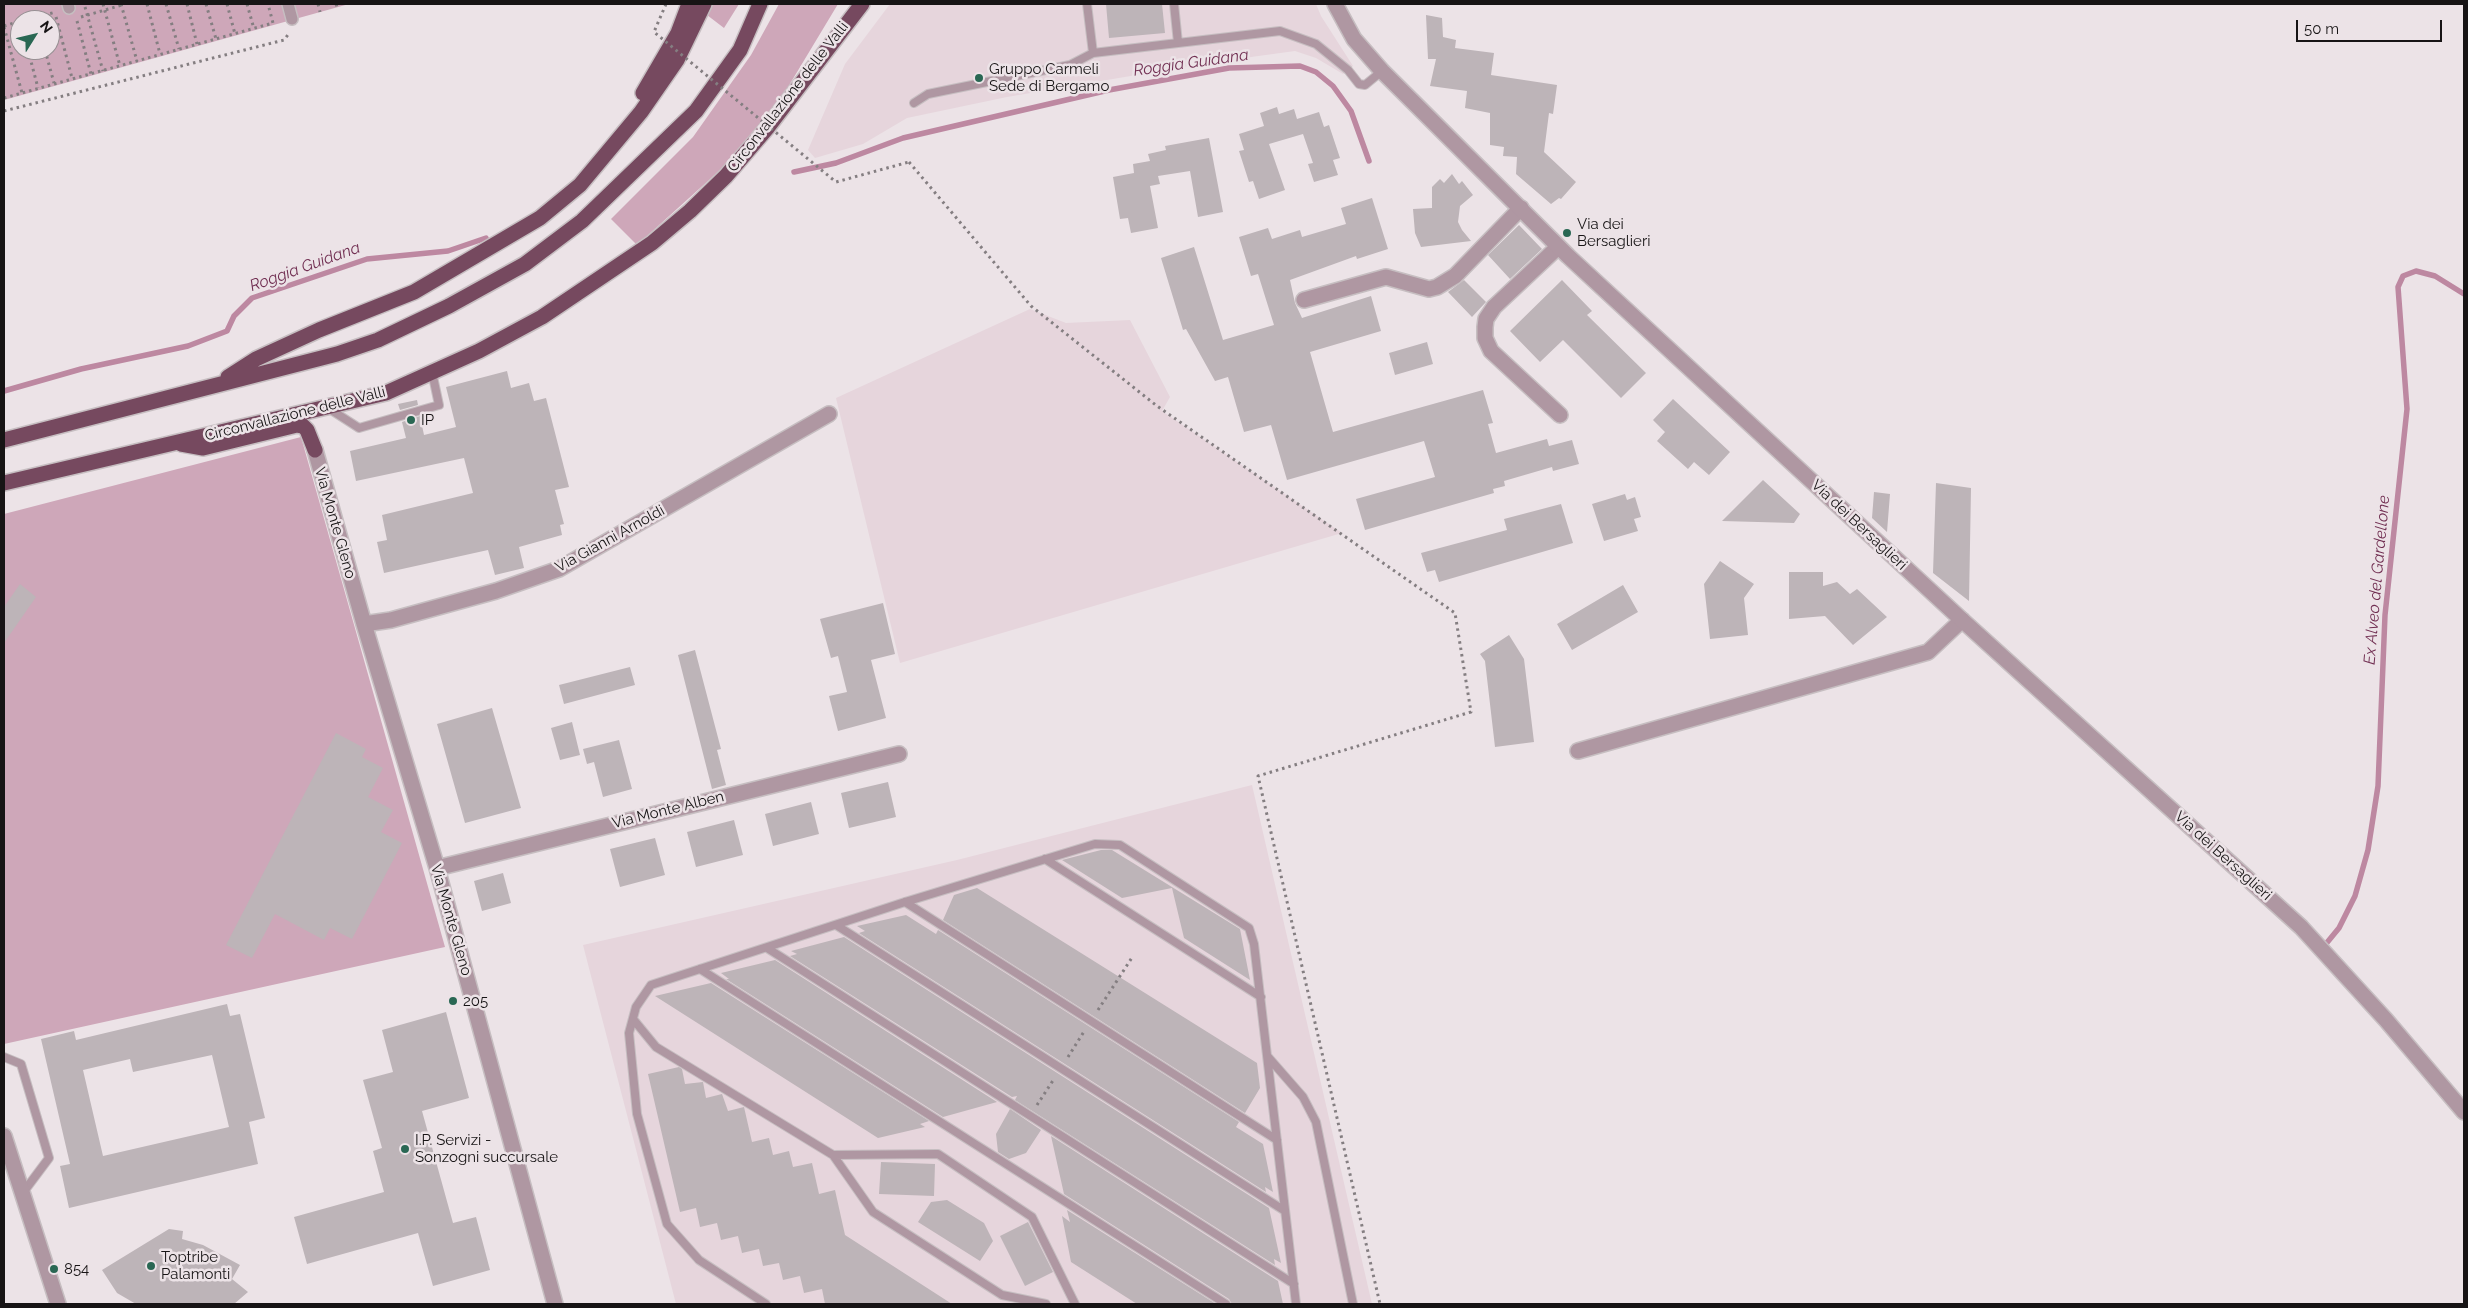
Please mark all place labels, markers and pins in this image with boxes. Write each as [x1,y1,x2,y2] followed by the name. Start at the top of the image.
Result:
[989,60,1109,95] place label: Gruppo Carmeli Sede di Bergamo
[973,72,985,84] marker: Gruppo Carmeli Sede di Bergamo
[1577,215,1650,250] place label: Via dei Bersaglieri
[1561,227,1573,239] marker: Via dei Bersaglieri
[421,411,434,429] place label: IP
[405,414,417,426] marker: IP
[463,992,488,1010] place label: 205
[447,995,459,1007] marker: 205
[415,1131,558,1166] place label: I.P. Servizi - Sonzogni succursale
[399,1143,411,1155] marker: I.P. Servizi - Sonzogni succursale
[161,1248,230,1283] place label: Toptribe Palamonti
[64,1260,89,1278] place label: 854
[145,1260,157,1272] marker: Toptribe Palamonti
[48,1263,60,1275] marker: 854

